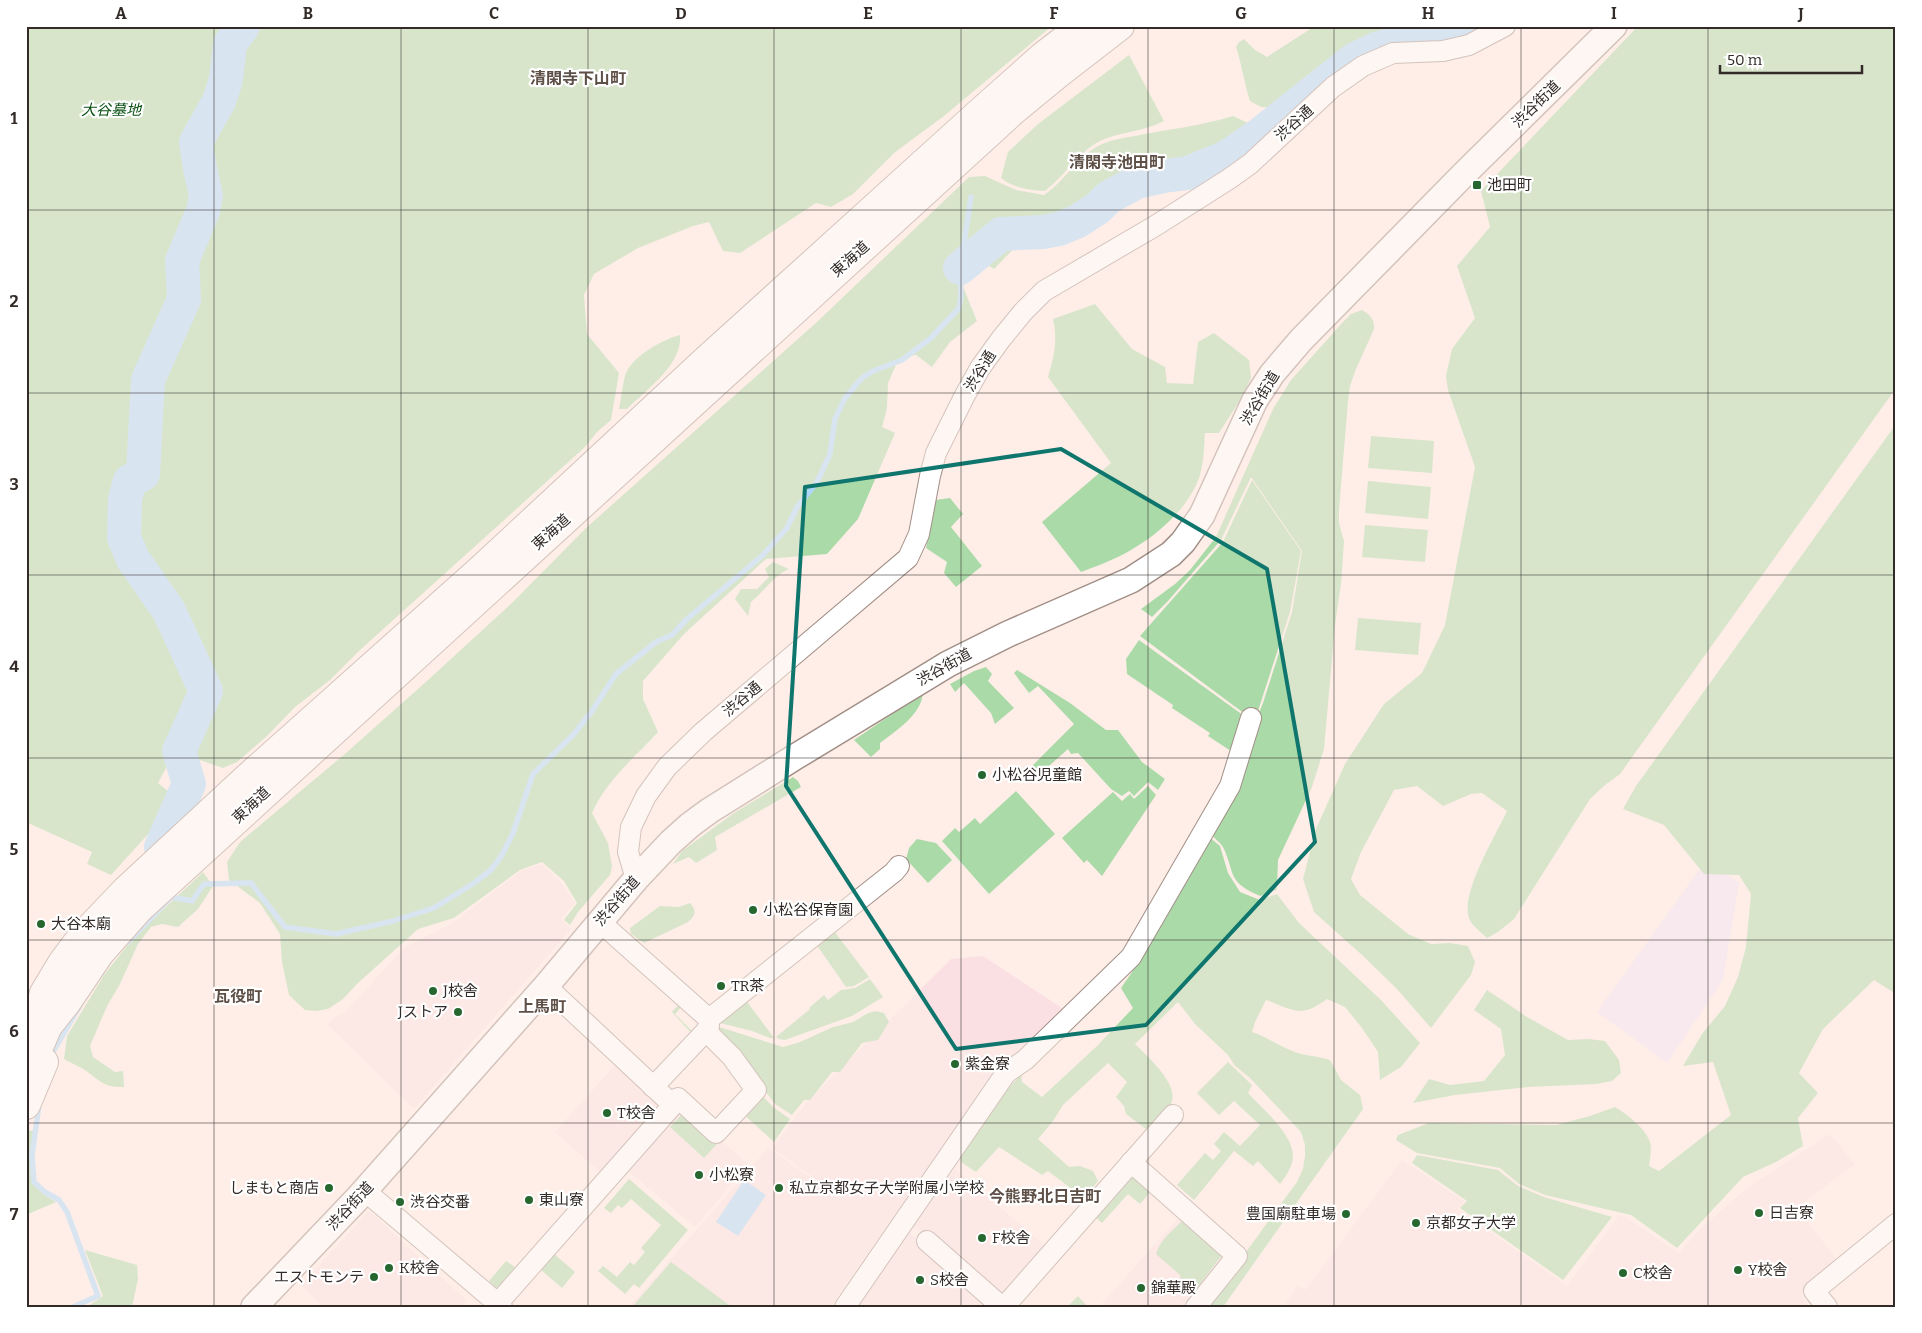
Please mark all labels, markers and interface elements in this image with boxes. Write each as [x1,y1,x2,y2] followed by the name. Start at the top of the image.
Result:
[115,4,127,23] text: A
[303,4,313,23] text: B
[489,4,499,23] text: C
[675,4,687,23] text: D
[863,4,873,23] text: E
[1050,4,1059,23] text: F
[1235,4,1247,23] text: G
[1422,4,1435,23] text: H
[1611,4,1617,23] text: I
[1797,4,1804,23] text: J
[1720,42,1862,74] scale bar
[1727,51,1763,69] text: 50 m
[530,69,626,88] district label: 清閑寺下山町
[1508,77,1564,131] street label: 渋谷街道
[81,101,143,119] park label: 大谷墓地
[1271,101,1317,145] street label: 渋谷通
[11,109,18,128] text: 1
[1069,153,1165,172] district label: 清閑寺池田町
[1487,176,1532,194] place label: 池田町
[1471,179,1483,191] marker: 池田町
[827,237,873,281] street label: 東海道
[9,292,19,311] text: 2
[960,347,1000,395] street label: 渋谷通
[1237,368,1283,428] street label: 渋谷街道
[9,475,19,494] text: 3
[528,510,574,554] street label: 東海道
[913,645,975,689] street label: 渋谷街道
[9,657,19,676] text: 4
[719,678,765,720] street label: 渋谷通
[992,766,1082,784] place label: 小松谷児童館
[976,769,988,781] marker: 小松谷児童館
[228,783,274,827] street label: 東海道
[10,840,19,859] text: 5
[591,872,643,930] street label: 渋谷街道
[763,901,853,919] place label: 小松谷保育園
[747,904,759,916] marker: 小松谷保育園
[51,915,111,933] place label: 大谷本廟
[35,918,47,930] marker: 大谷本廟
[731,977,764,995] place label: TR茶
[715,980,727,992] marker: TR茶
[442,982,478,1000] place label: J校舎
[427,985,439,997] marker: J校舎
[214,987,262,1006] district label: 瓦役町
[518,997,566,1016] district label: 上馬町
[397,1003,448,1021] place label: Jストア
[452,1006,464,1018] marker: Jストア
[9,1022,19,1041] text: 6
[965,1055,1010,1073] place label: 紫金寮
[949,1058,961,1070] marker: 紫金寮
[617,1104,656,1122] place label: T校舎
[601,1107,613,1119] marker: T校舎
[709,1166,754,1184] place label: 小松寮
[693,1169,705,1181] marker: 小松寮
[323,1178,377,1234] street label: 渋谷街道
[229,1179,319,1197] place label: しまもと商店
[789,1179,984,1197] place label: 私立京都女子大学附属小学校
[323,1182,335,1194] marker: しまもと商店
[773,1182,785,1194] marker: 私立京都女子大学附属小学校
[989,1187,1101,1206] district label: 今熊野北日吉町
[539,1191,584,1209] place label: 東山寮
[410,1193,470,1211] place label: 渋谷交番
[523,1194,535,1206] marker: 東山寮
[394,1196,406,1208] marker: 渋谷交番
[1769,1204,1814,1222] place label: 日吉寮
[10,1205,19,1224] text: 7
[1246,1205,1336,1223] place label: 豊国廟駐車場
[1753,1207,1765,1219] marker: 日吉寮
[1340,1208,1352,1220] marker: 豊国廟駐車場
[1426,1214,1516,1232] place label: 京都女子大学
[1410,1217,1422,1229] marker: 京都女子大学
[992,1229,1030,1247] place label: F校舎
[976,1232,988,1244] marker: F校舎
[399,1259,440,1277] place label: K校舎
[1748,1261,1788,1279] place label: Y校舎
[383,1262,395,1274] marker: K校舎
[1633,1264,1673,1282] place label: C校舎
[1732,1264,1744,1276] marker: Y校舎
[1617,1267,1629,1279] marker: C校舎
[274,1268,364,1286] place label: エストモンテ
[368,1271,380,1283] marker: エストモンテ
[930,1271,969,1289] place label: S校舎
[914,1274,926,1286] marker: S校舎
[1151,1279,1196,1297] place label: 錦華殿
[1135,1282,1147,1294] marker: 錦華殿

